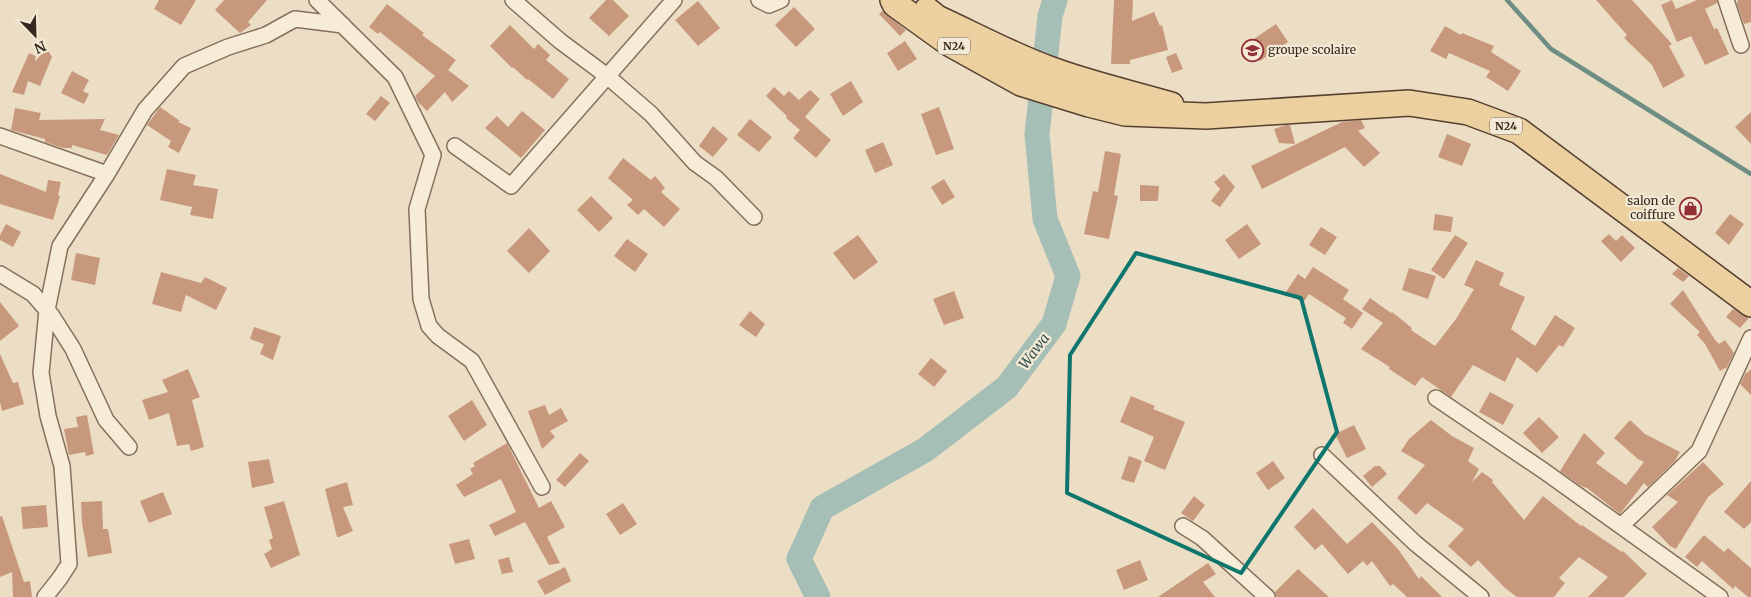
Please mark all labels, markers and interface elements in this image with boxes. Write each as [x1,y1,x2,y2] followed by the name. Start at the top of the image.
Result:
[10,10,60,60] north arrow
[31,37,49,57] text: N
[938,37,970,54] road number: N24
[1240,38,1264,62] school or university icon: groupe scolaire
[1268,42,1356,57] place label: groupe scolaire
[1490,118,1522,134] road number: N24
[1627,193,1675,222] place label: salon de coiffure
[1679,196,1703,220] shop icon: salon de coiffure
[1015,330,1053,372] water label: Wawa

